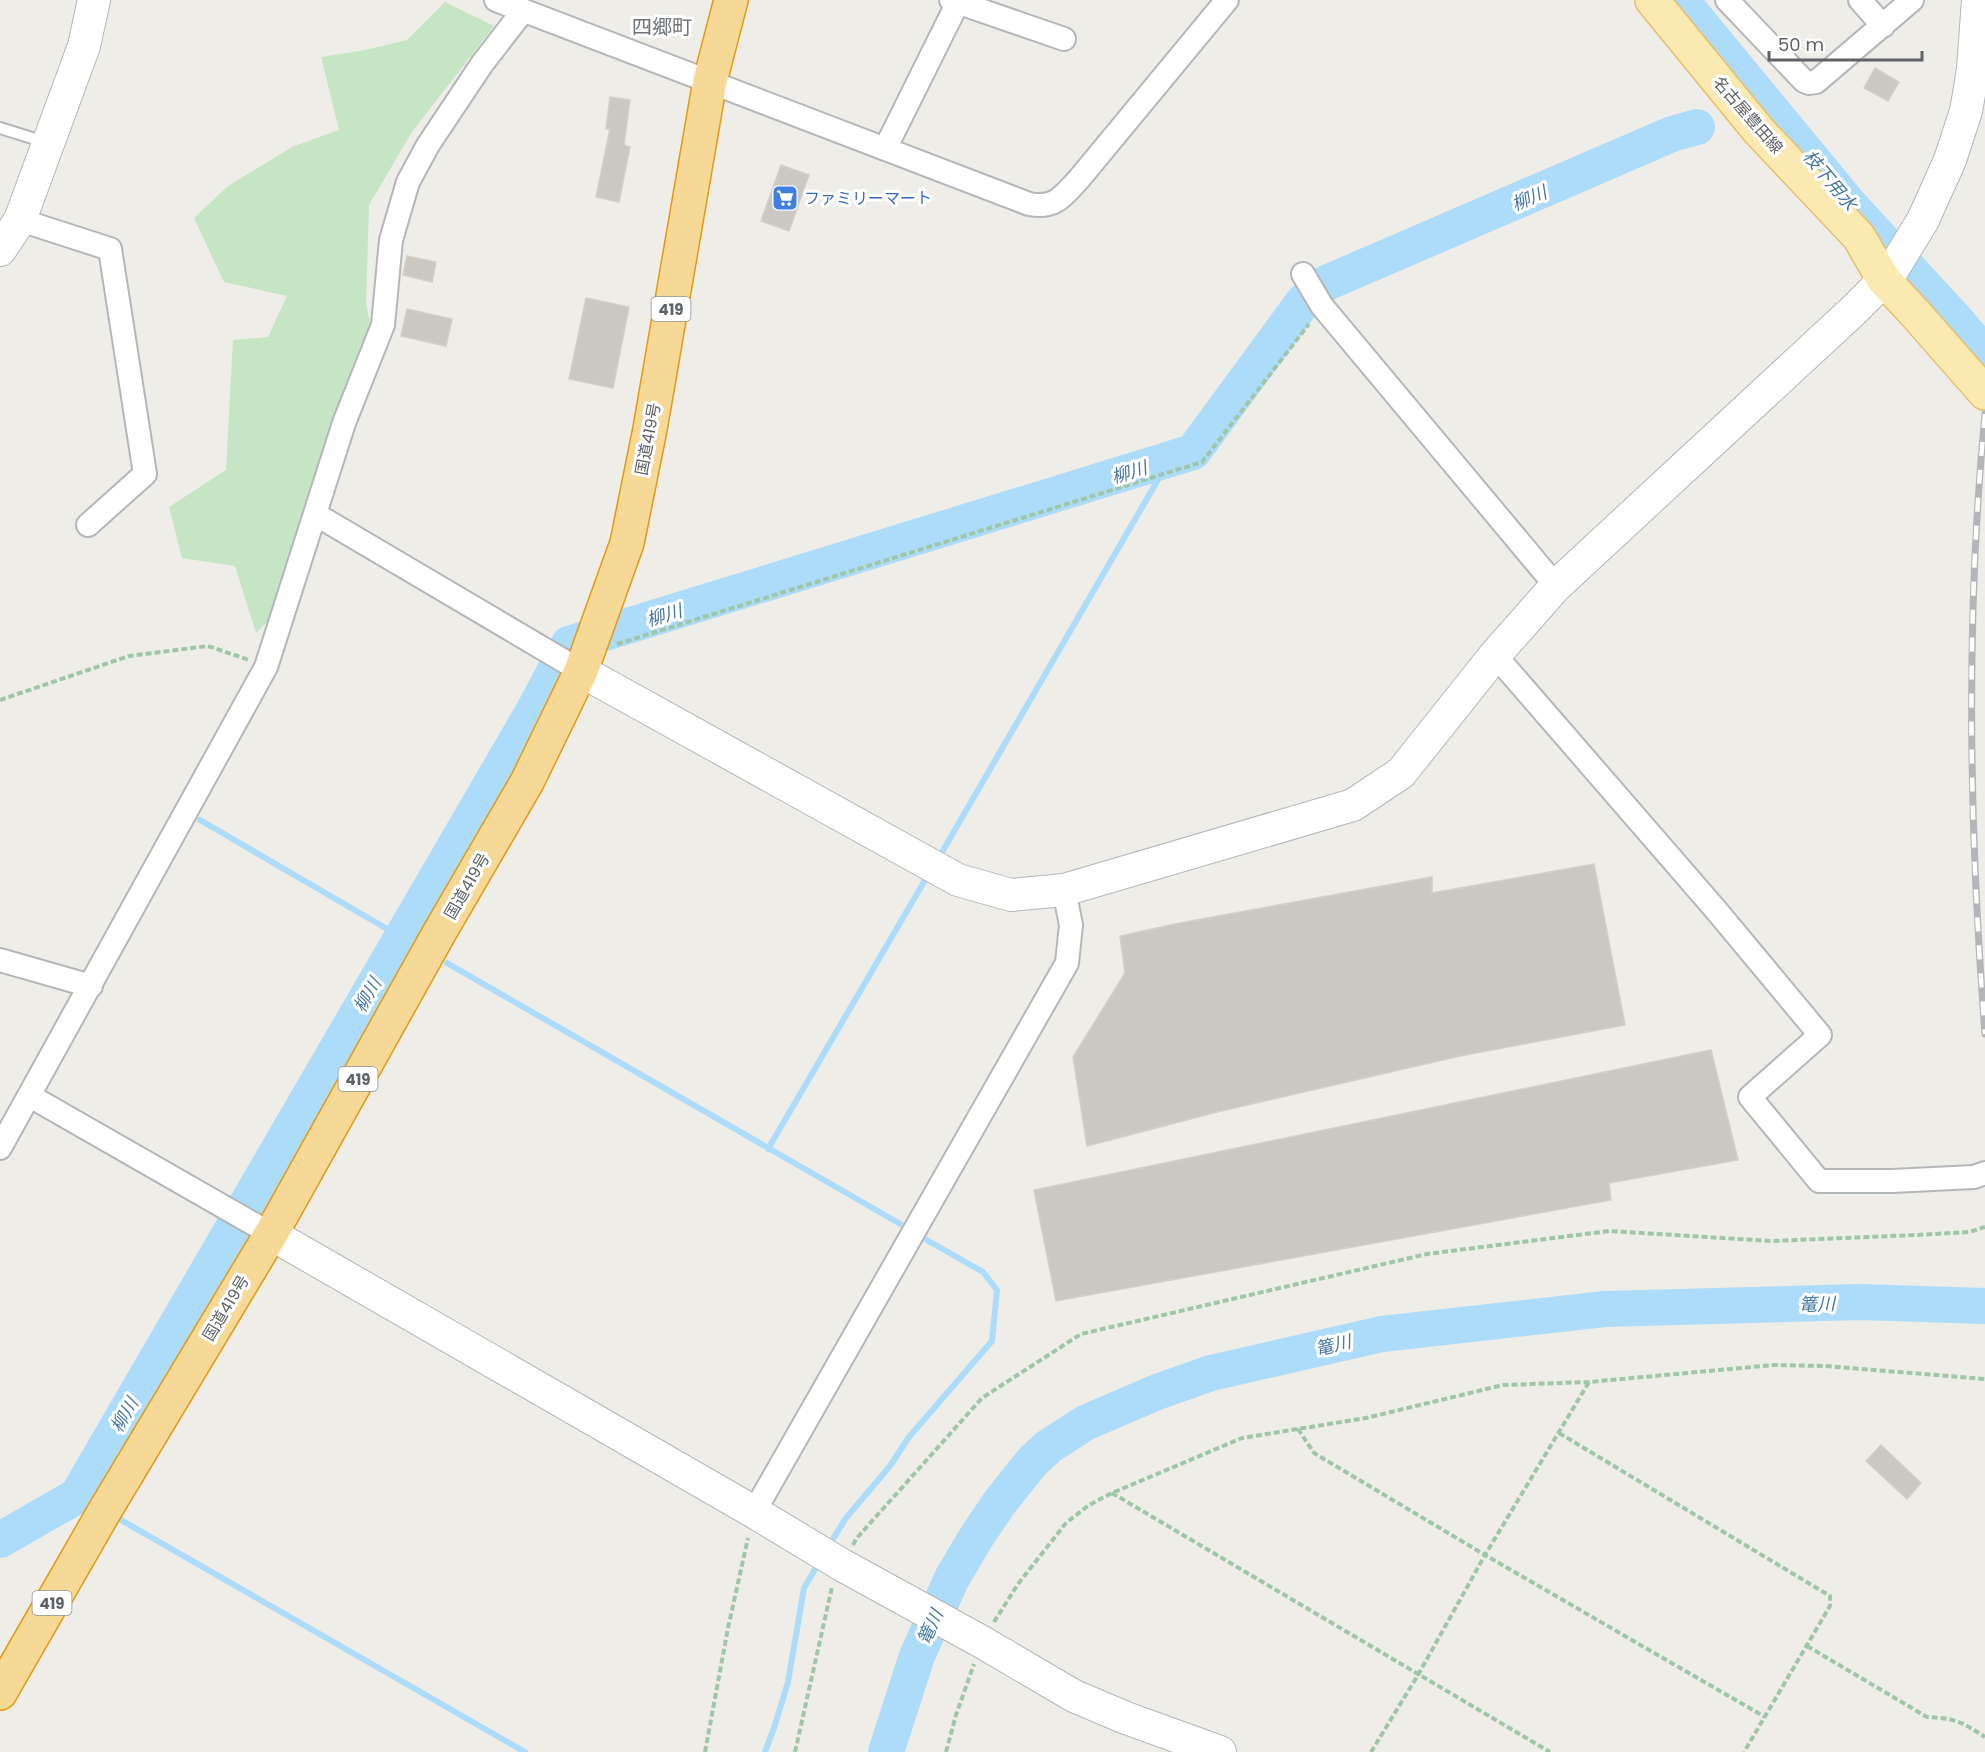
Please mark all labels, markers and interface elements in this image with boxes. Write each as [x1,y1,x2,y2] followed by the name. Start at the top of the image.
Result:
[632,13,692,41] district label: 四郷町
[1769,24,1922,62] scale bar
[1778,32,1824,57] text: 50 m
[1708,71,1788,159] street label: 名古屋豊田線
[1797,144,1864,217] water label: 枝下用水
[1508,179,1552,217] water label: 柳川
[770,183,800,213] supermarket icon: ファミリーマート
[804,187,932,210] place label: ファミリーマート
[652,297,690,321] road number: 419
[630,401,666,477] street label: 国道419号
[1108,454,1152,489] water label: 柳川
[643,597,687,632] water label: 柳川
[439,849,495,923] street label: 国道419号
[347,971,388,1017] water label: 柳川
[338,1067,378,1091] road number: 419
[197,1271,255,1345] street label: 国道419号
[1799,1291,1837,1317] water label: 篭川
[1313,1328,1355,1361] water label: 篭川
[104,1391,145,1437] water label: 柳川
[32,1591,72,1615] road number: 419
[911,1604,950,1649] water label: 篭川

